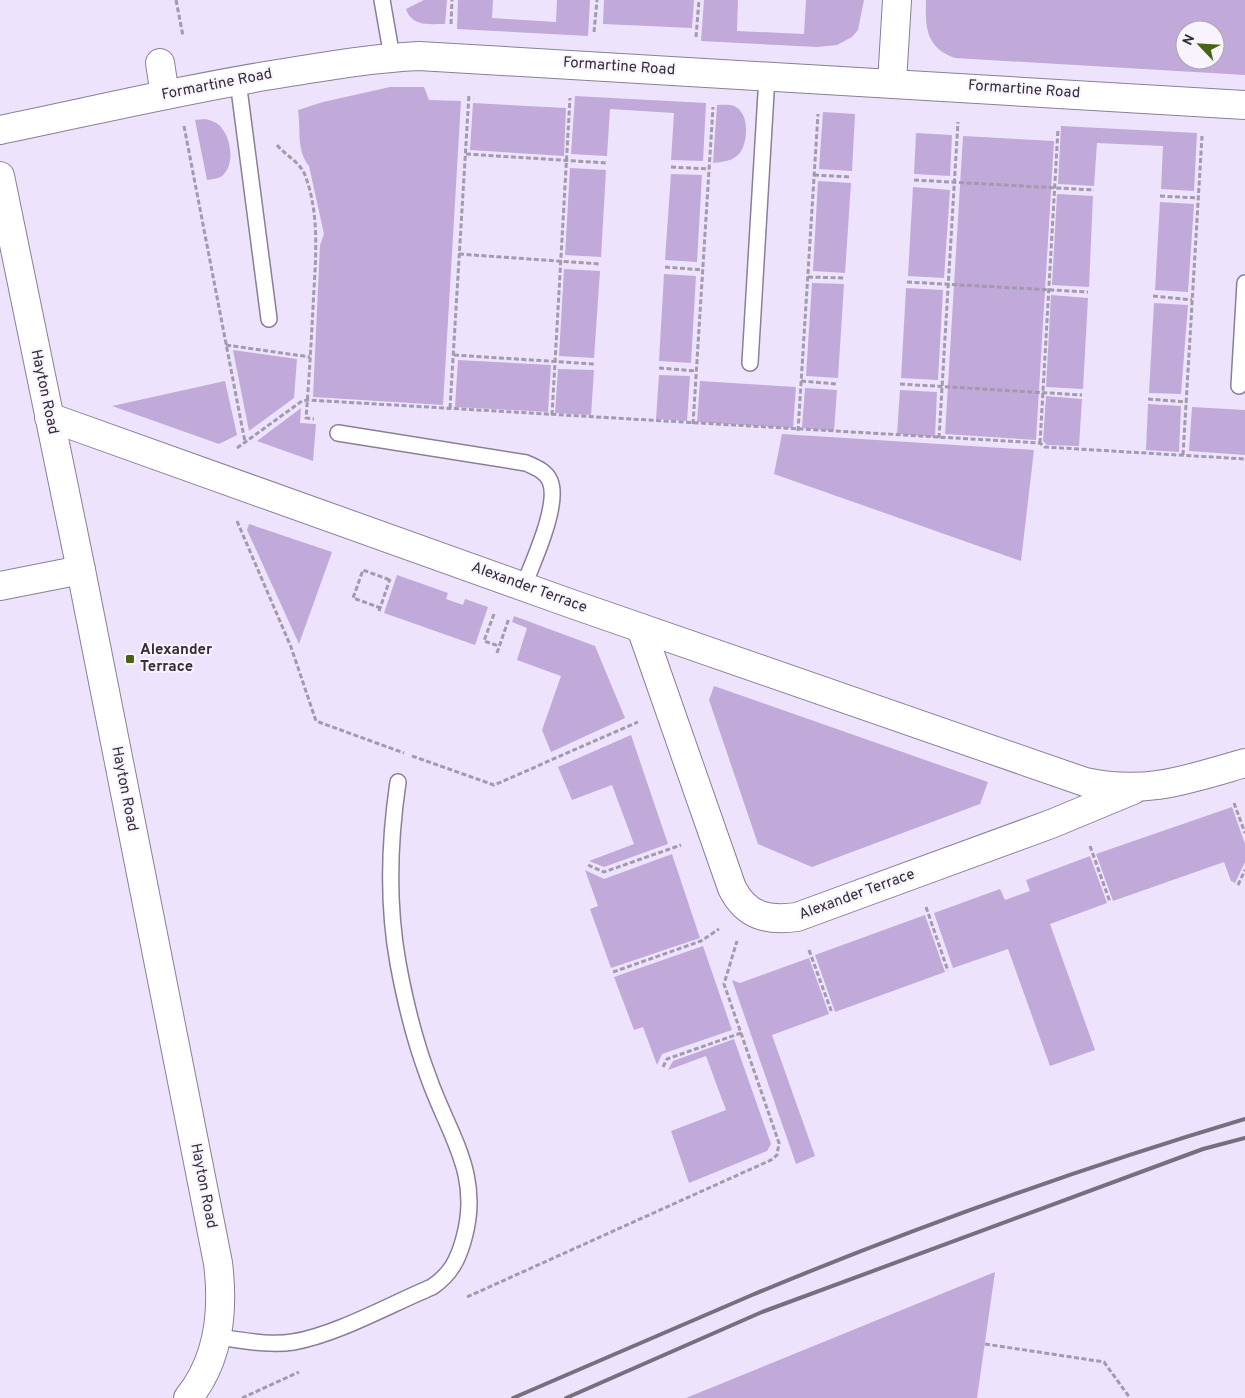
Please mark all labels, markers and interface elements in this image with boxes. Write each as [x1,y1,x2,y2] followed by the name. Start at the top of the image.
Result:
[1175,20,1225,70] north arrow
[1180,32,1199,48] text: N
[562,54,676,80] street label: Formartine Road
[160,65,274,105] street label: Formartine Road
[967,77,1081,103] street label: Formartine Road
[26,348,62,436] street label: Hayton Road
[468,558,590,618] street label: Alexander Terrace
[140,641,213,677] place label: Alexander Terrace
[124,653,136,665] marker: Alexander Terrace
[106,745,142,833] street label: Hayton Road
[796,865,918,925] street label: Alexander Terrace
[185,1142,221,1230] street label: Hayton Road

